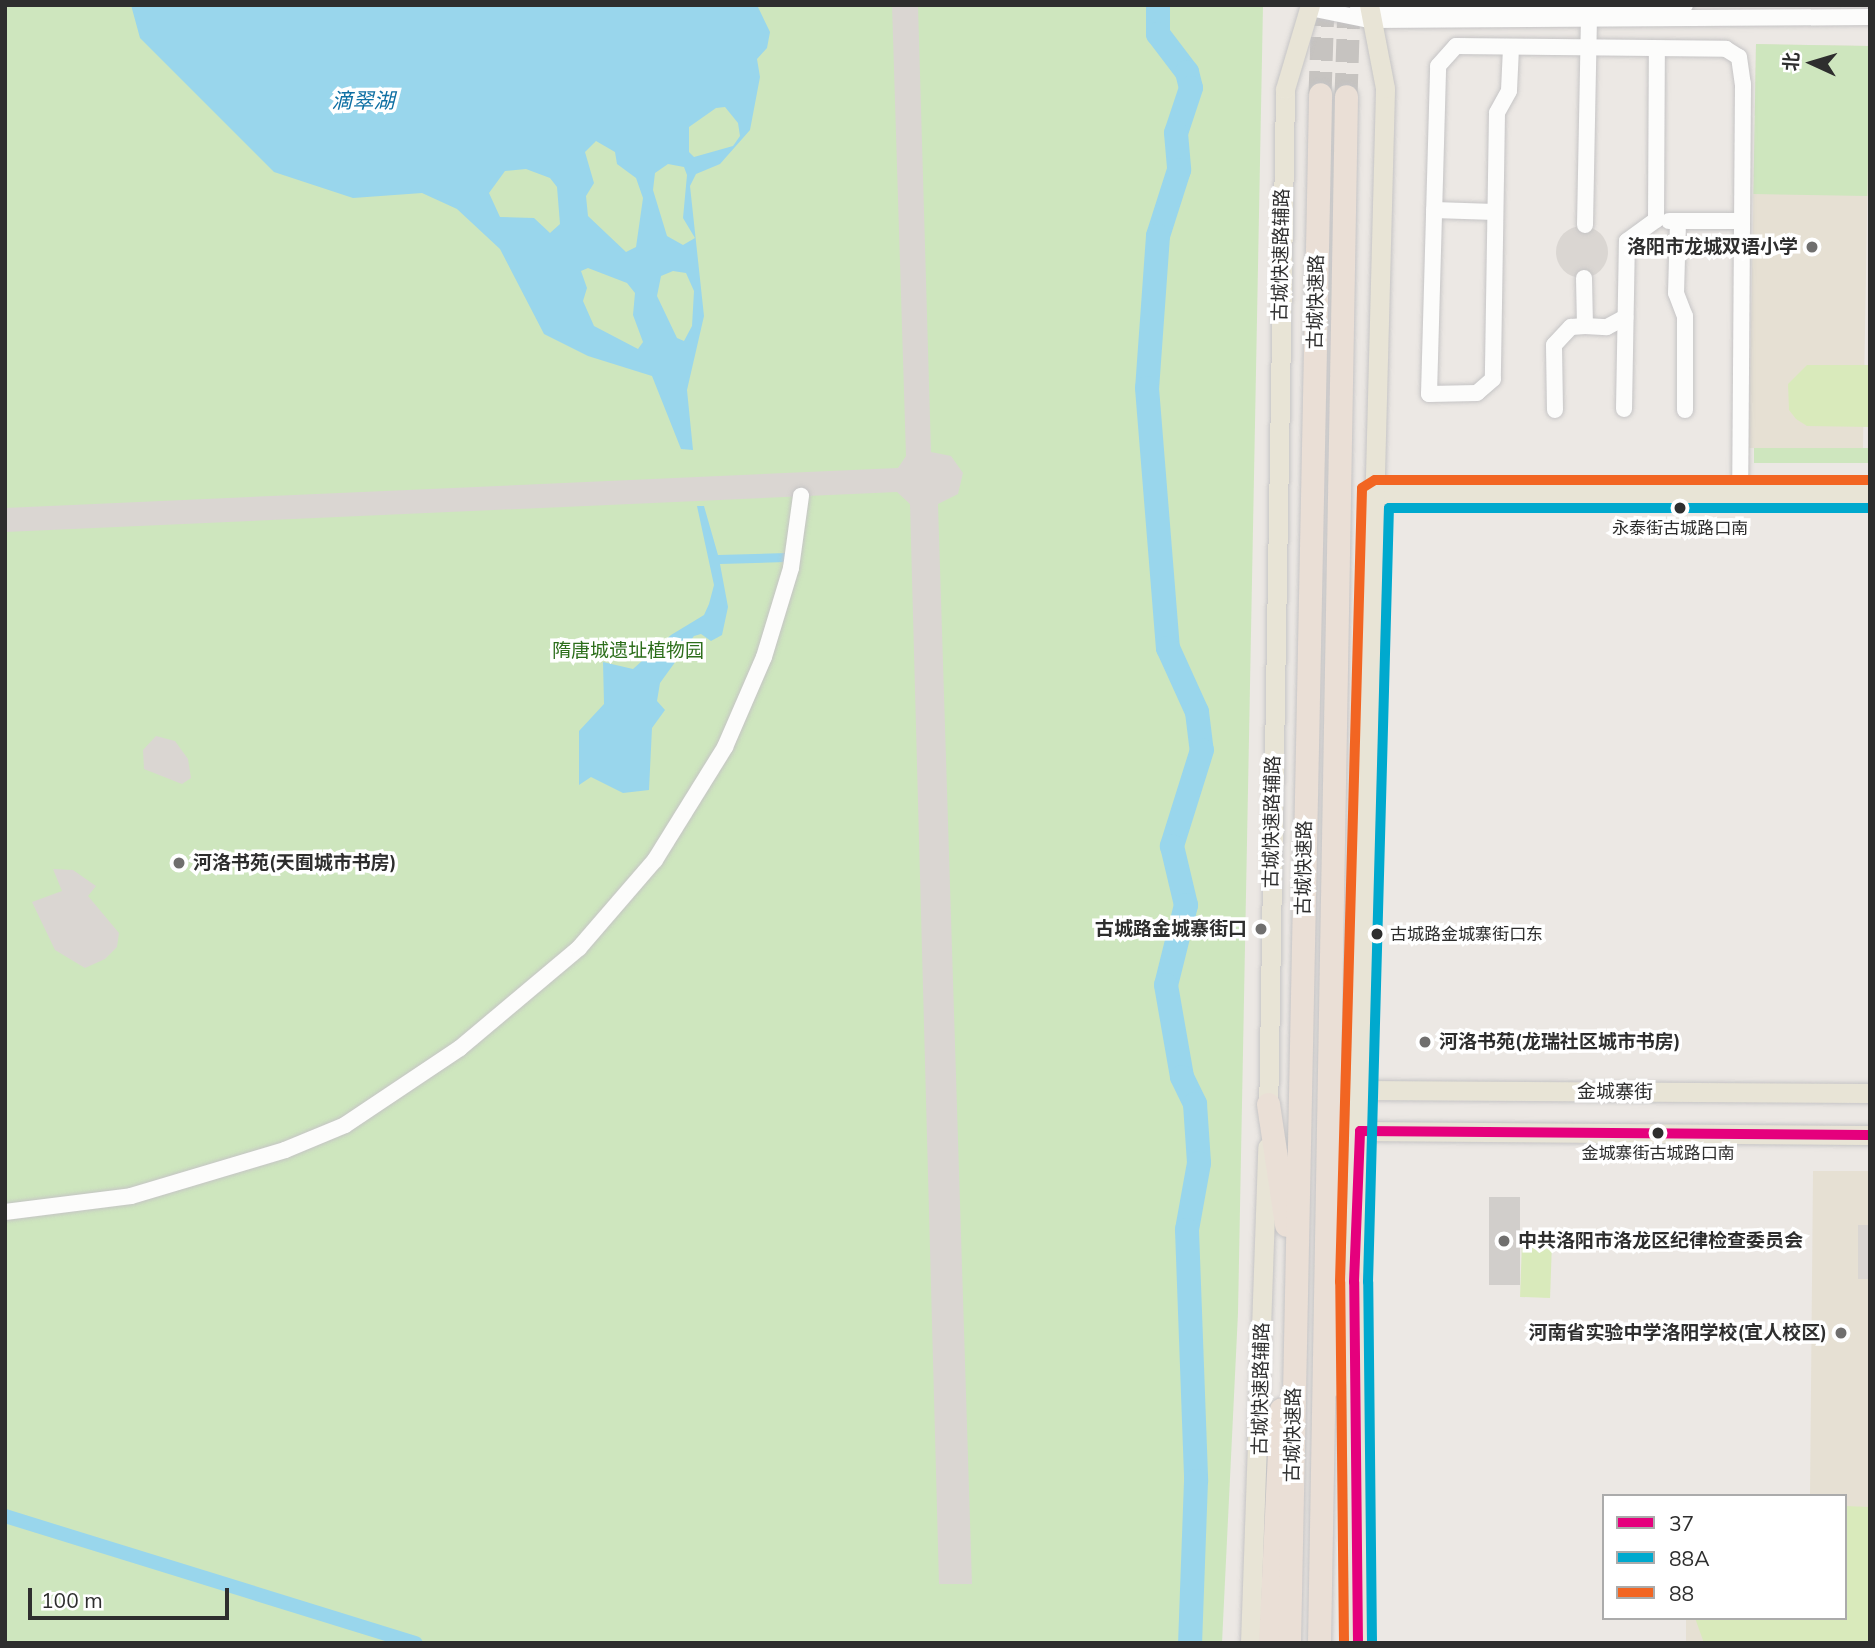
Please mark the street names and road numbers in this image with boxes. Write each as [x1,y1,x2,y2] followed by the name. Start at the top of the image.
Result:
[1268,188,1294,322] street label: 古城快速路辅路
[1304,254,1328,350] street label: 古城快速路
[1259,755,1285,889] street label: 古城快速路辅路
[1292,820,1316,916] street label: 古城快速路
[1577,1081,1653,1103] street label: 金城寨街
[1248,1322,1274,1456] street label: 古城快速路辅路
[1281,1387,1305,1483] street label: 古城快速路

